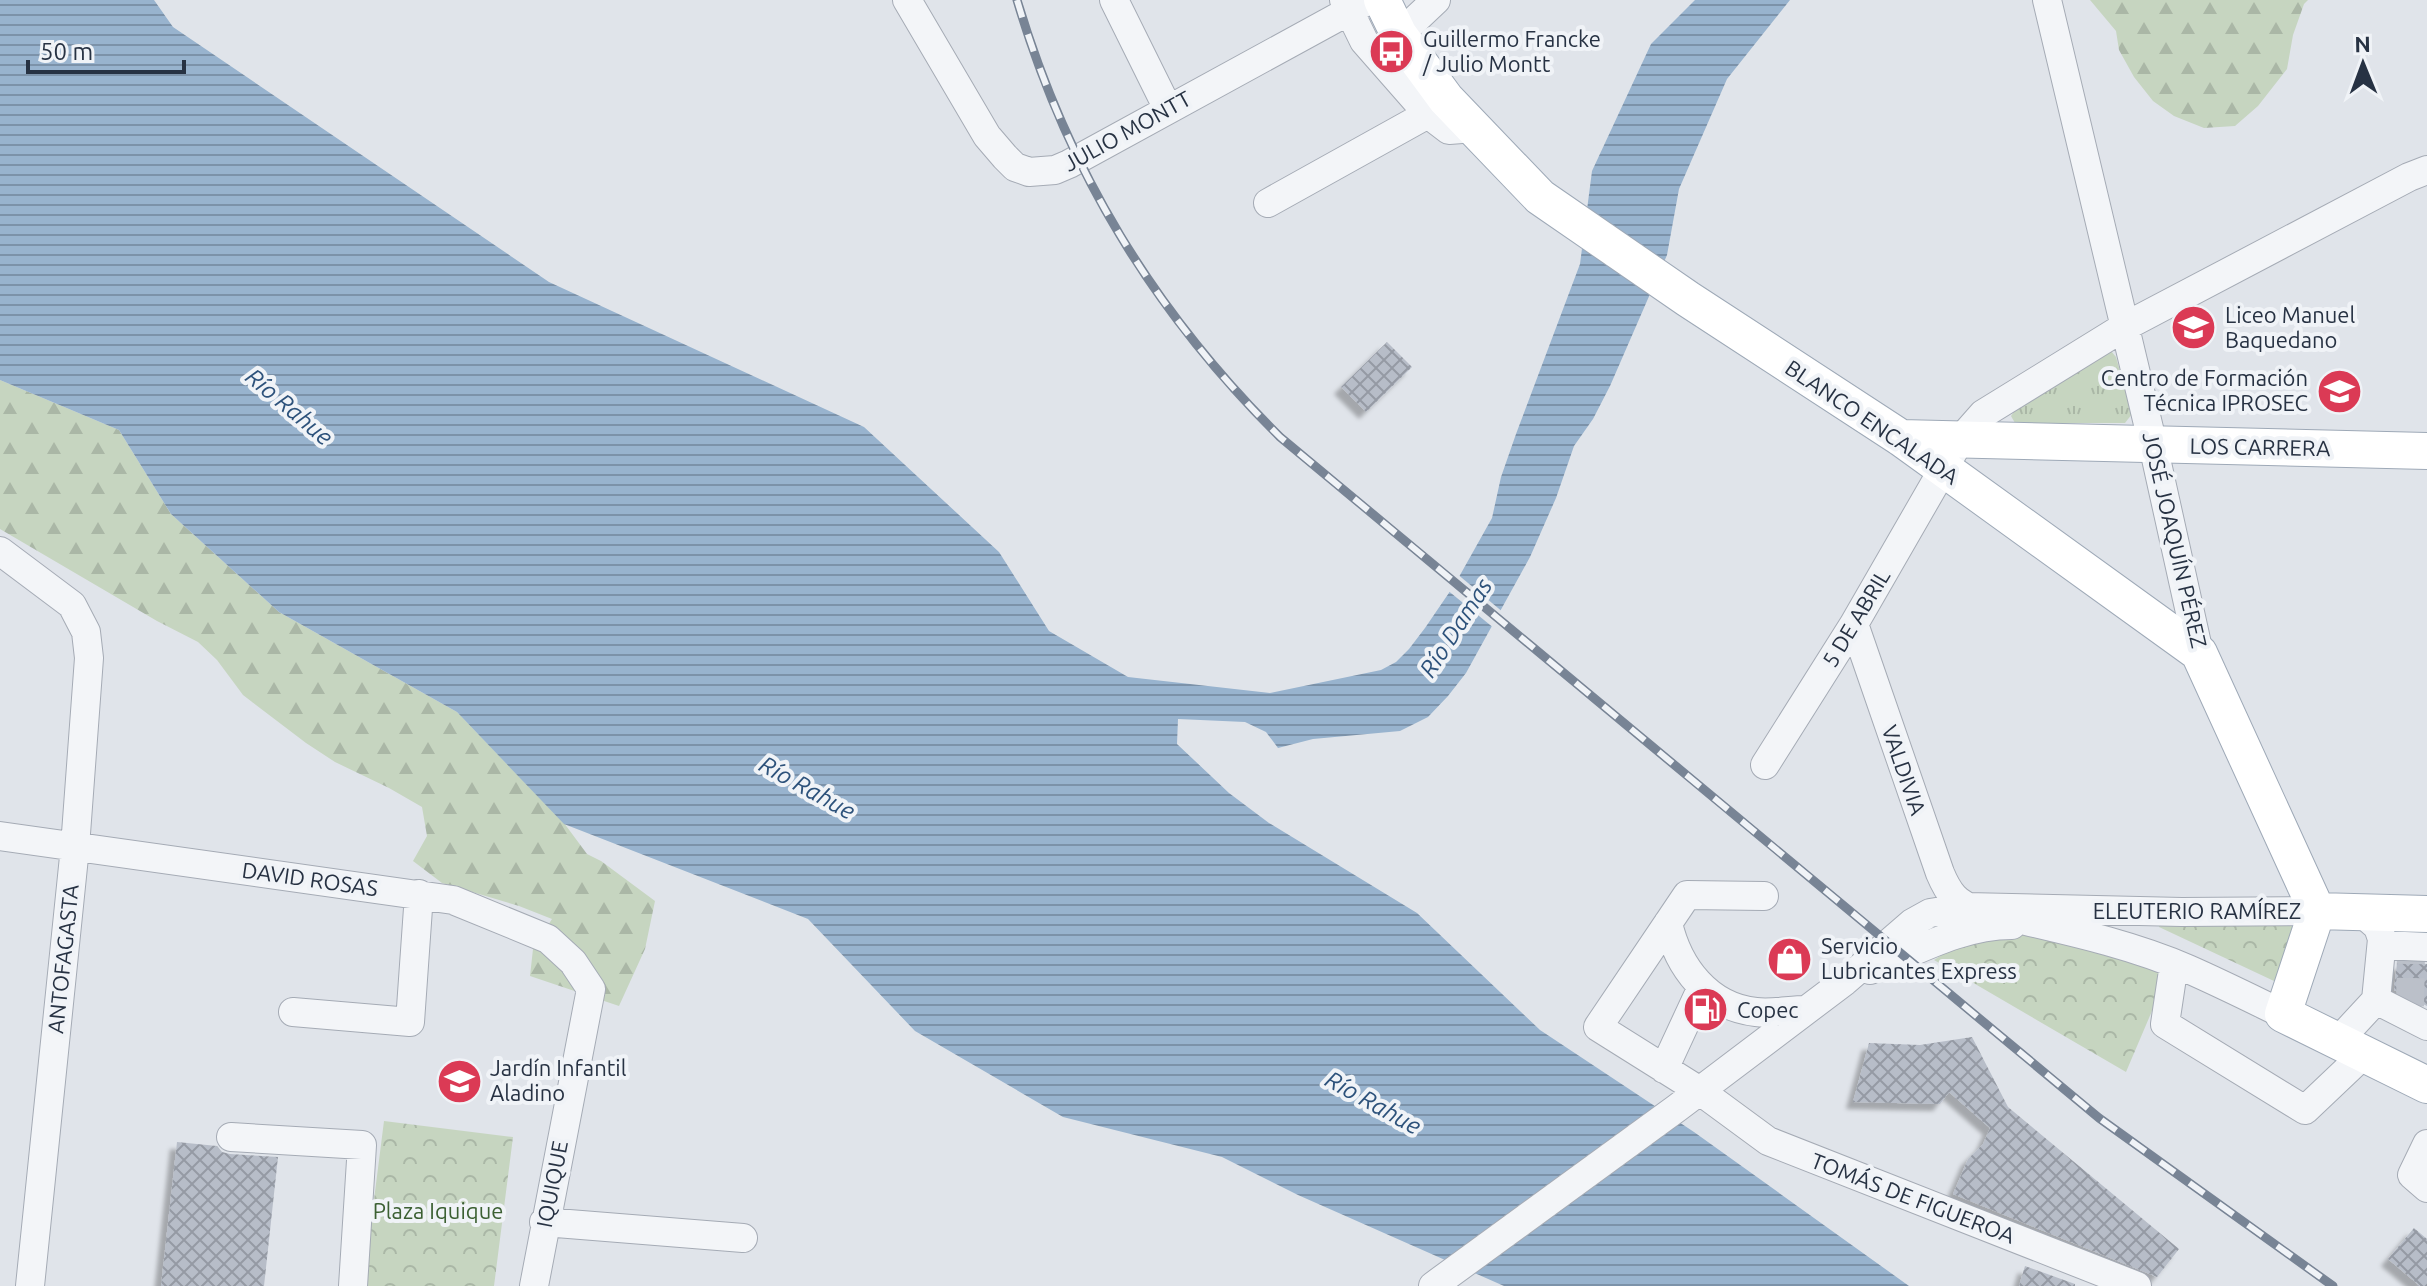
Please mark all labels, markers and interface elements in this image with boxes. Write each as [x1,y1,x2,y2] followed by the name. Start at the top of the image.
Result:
[28,24,184,74] scale bar
[2323,24,2403,104] north arrow
[1422,26,1601,76] place label: Guillermo Francke / Julio Montt
[1368,28,1416,76] bus stop icon: Guillermo Francke / Julio Montt
[2354,31,2371,56] text: N
[40,38,93,65] text: 50 m
[1059,85,1195,176] street label: JULIO MONTT
[2225,302,2355,352] place label: Liceo Manuel Baquedano
[2170,304,2218,352] school or university icon: Liceo Manuel Baquedano
[1781,354,1964,489] street label: BLANCO ENCALADA
[240,363,338,451] water label: Río Rahue
[2101,365,2308,415] place label: Centro de Formación Técnica IPROSEC
[2315,367,2363,415] school or university icon: Centro de Formación Técnica IPROSEC
[2138,429,2214,650] street label: JOSÉ JOAQUÍN PÉREZ
[2189,433,2331,460] street label: LOS CARRERA
[1817,565,1894,671] street label: 5 DE ABRIL
[1414,573,1497,682] water label: Río Damas
[1877,722,1932,819] street label: VALDIVIA
[755,750,860,825] water label: Río Rahue
[240,857,380,900] street label: DAVID ROSAS
[42,882,83,1035] street label: ANTOFAGASTA
[2093,897,2301,923] street label: ELEUTERIO RAMÍREZ
[1821,933,2017,983] place label: Servicio Lubricantes Express
[1766,935,1814,983] shop icon: Servicio Lubricantes Express
[1682,986,1730,1034] fuel station icon: Copec
[1737,997,1799,1022] place label: Copec
[490,1055,627,1105] place label: Jardín Infantil Aladino
[435,1057,483,1105] school or university icon: Jardín Infantil Aladino
[1321,1065,1426,1140] water label: Río Rahue
[531,1138,572,1229] street label: IQUIQUE
[1808,1146,2020,1248] street label: TOMÁS DE FIGUEROA
[373,1198,503,1223] park label: Plaza Iquique

